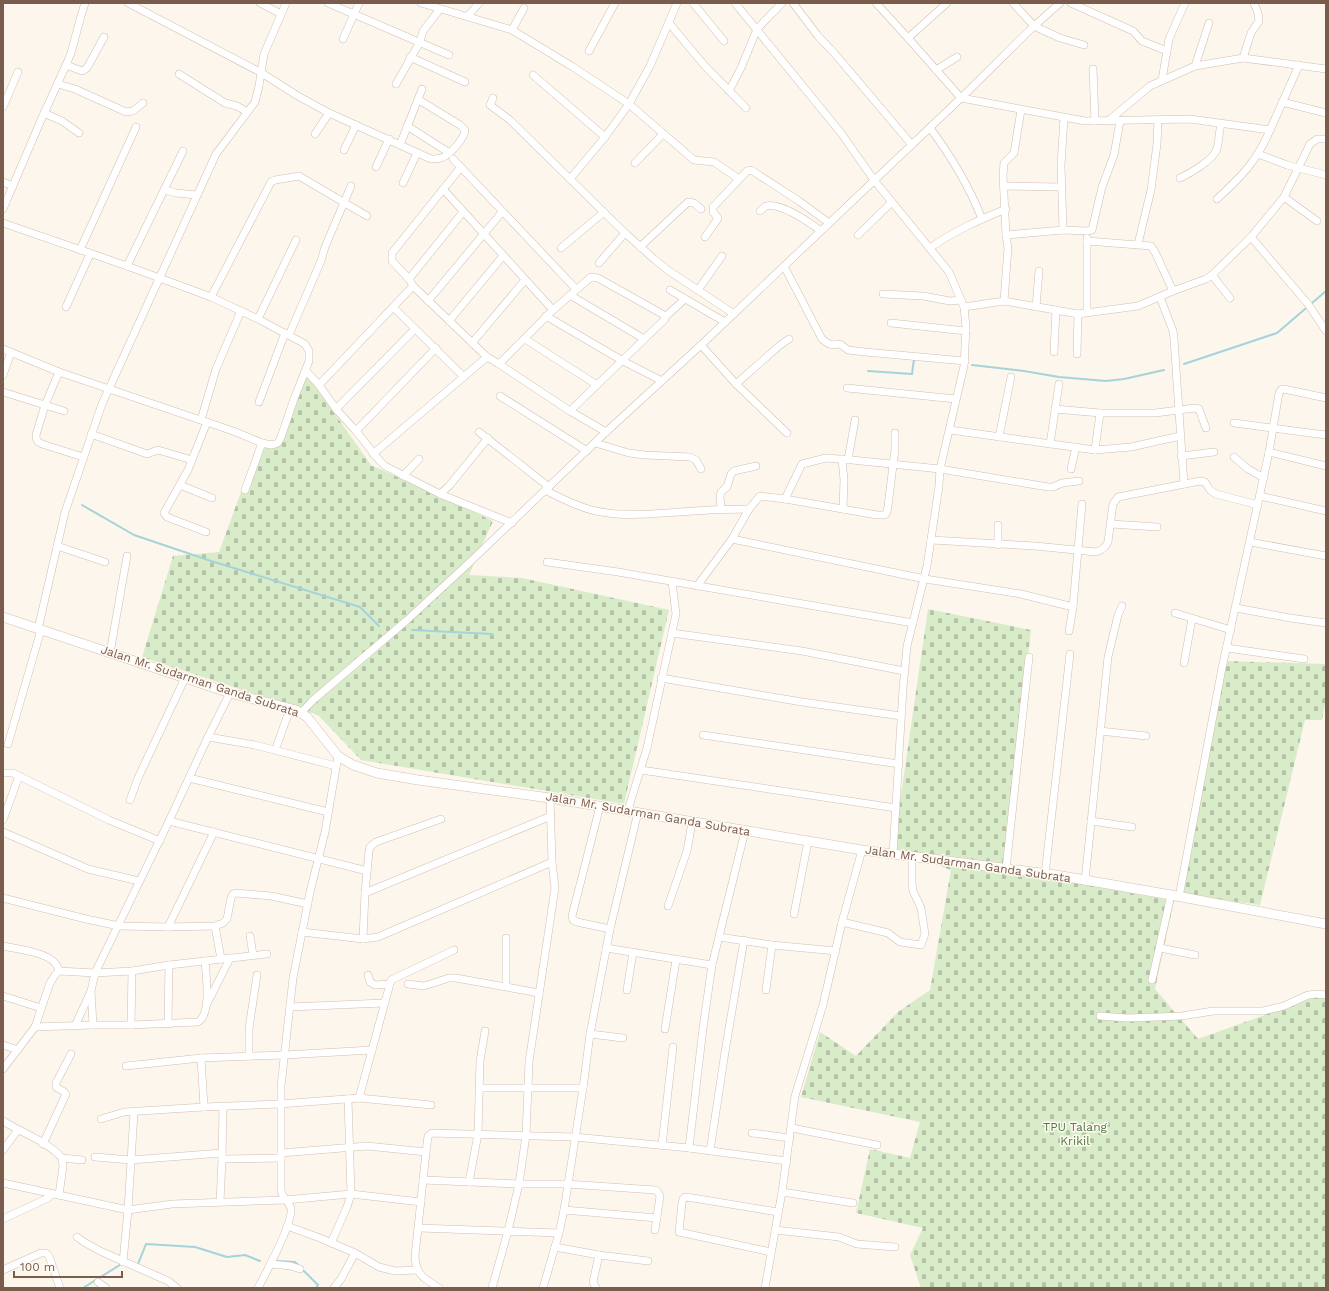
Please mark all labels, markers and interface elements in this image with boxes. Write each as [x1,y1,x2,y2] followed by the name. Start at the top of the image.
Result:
[99,642,301,720] street label: Jalan Mr. Sudarman Ganda Subrata
[545,789,752,839] street label: Jalan Mr. Sudarman Ganda Subrata
[864,843,1072,885] street label: Jalan Mr. Sudarman Ganda Subrata
[1043,1120,1108,1148] park label: TPU Talang Krikil
[14,1253,122,1279] scale bar
[20,1260,55,1274] text: 100 m

